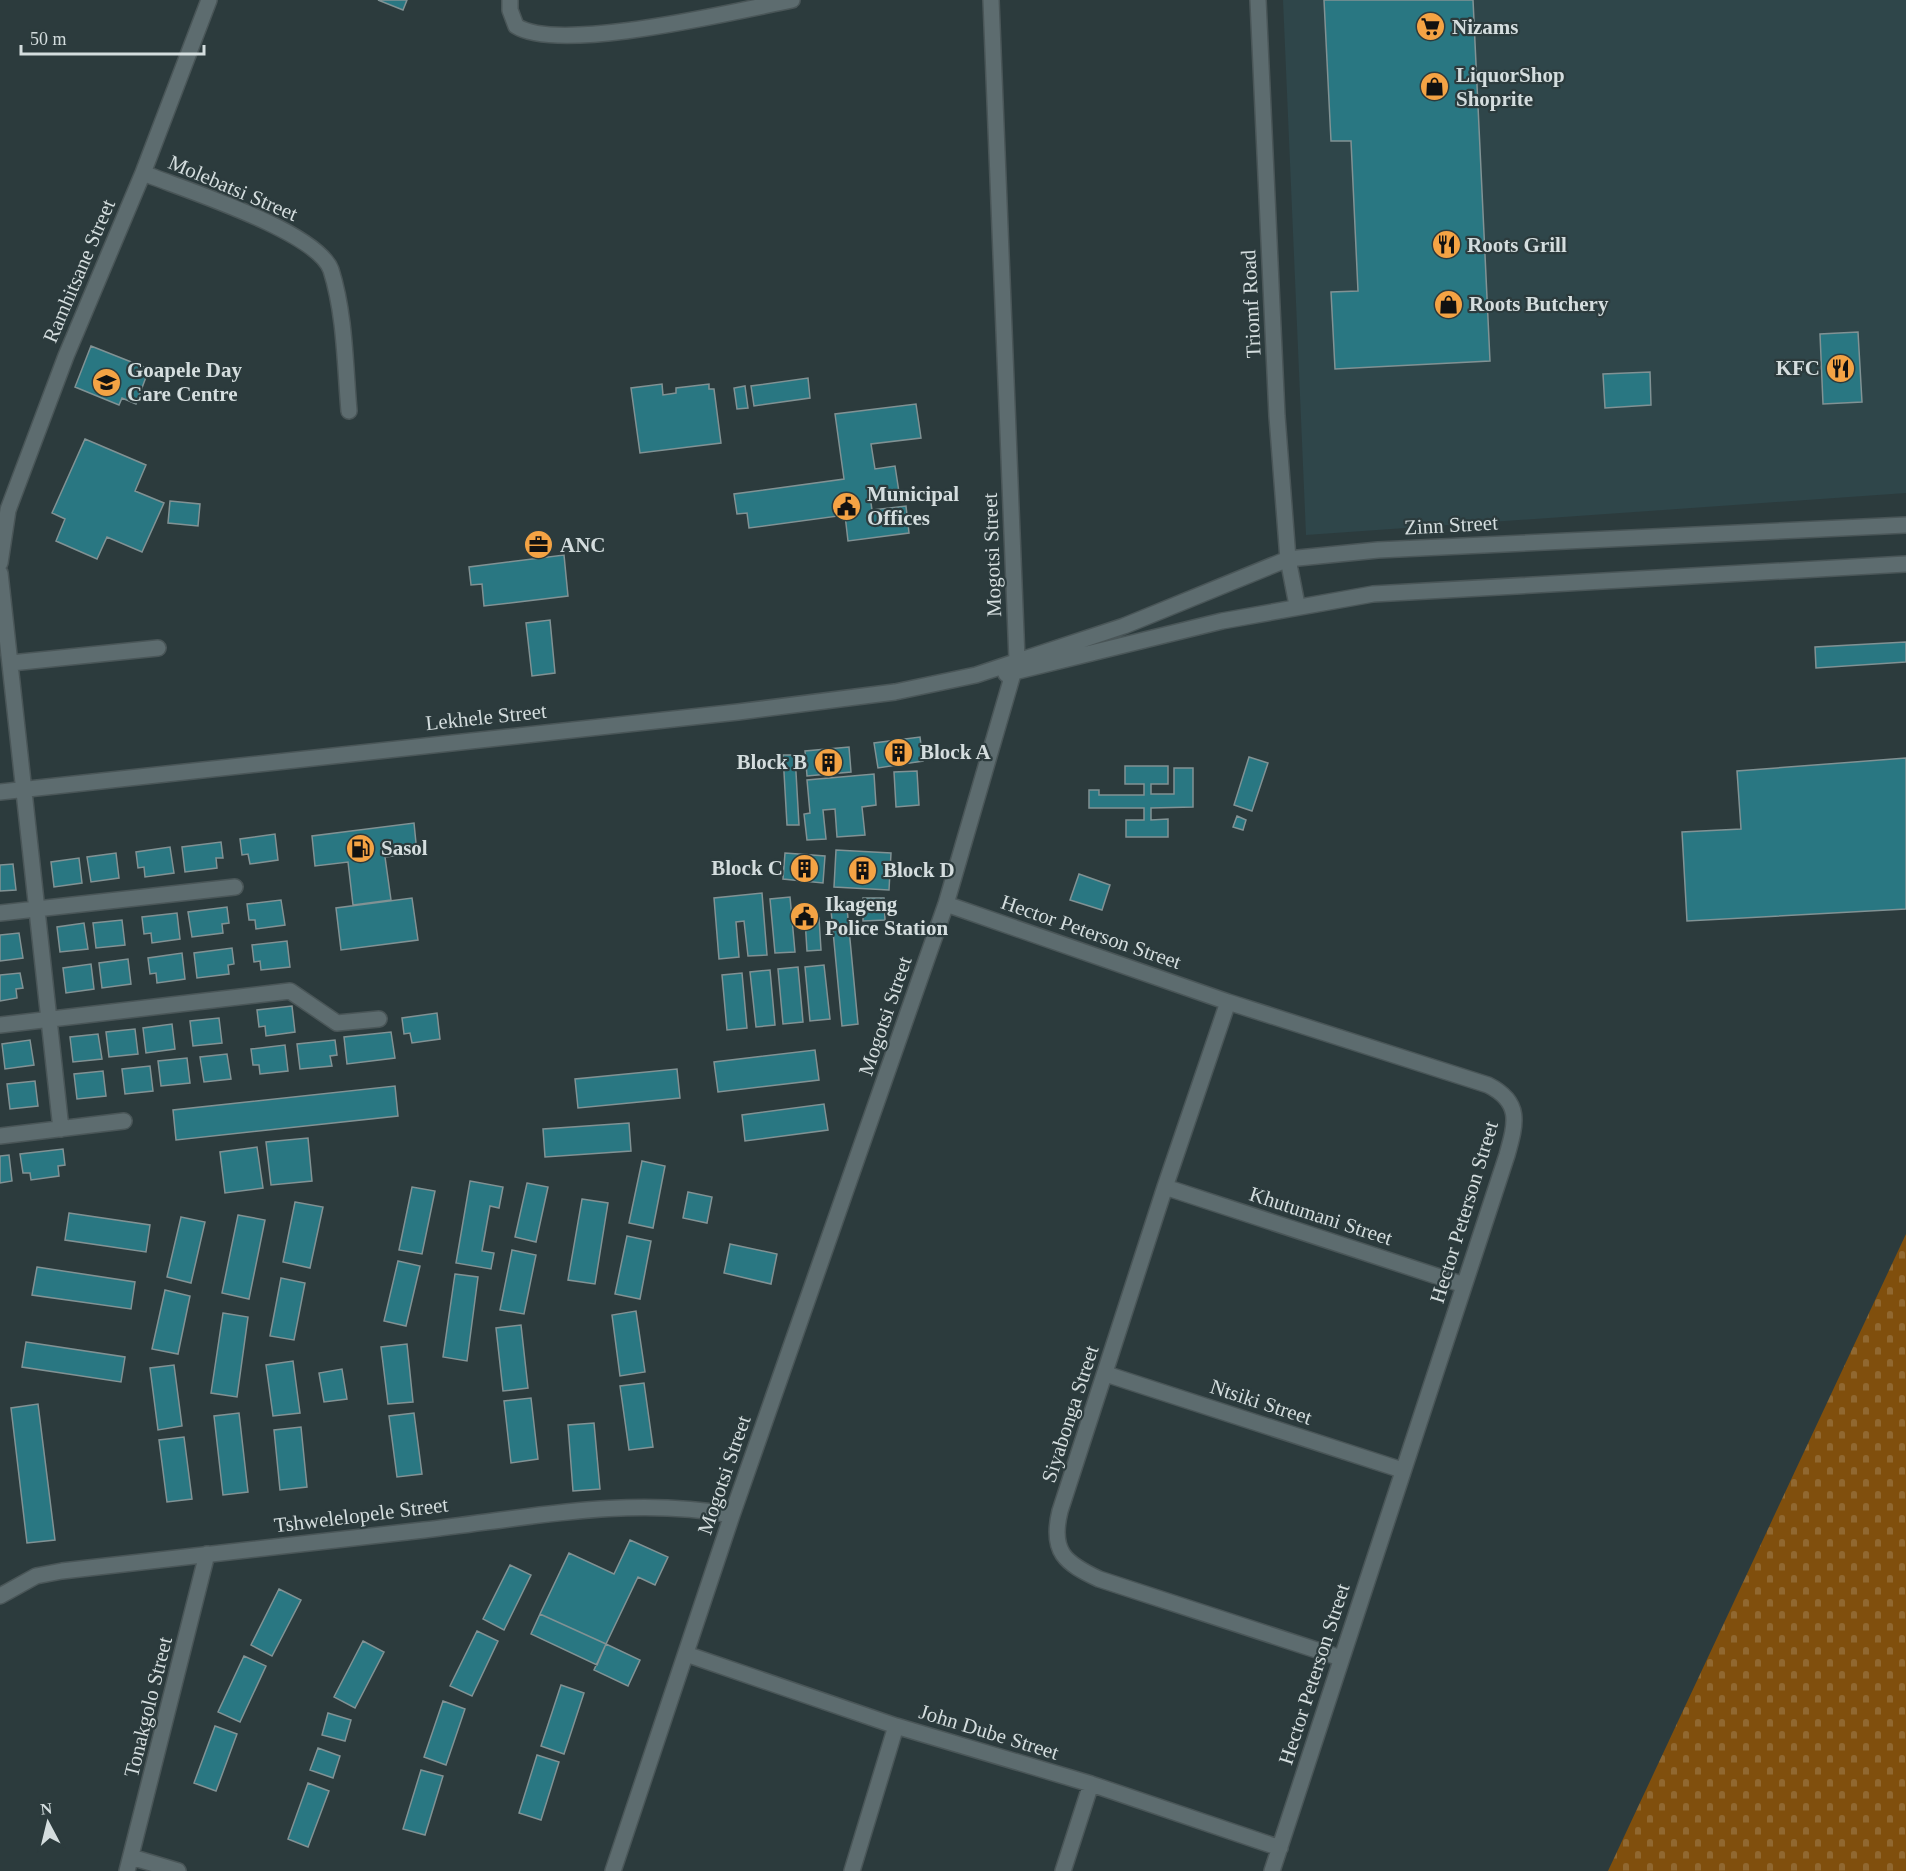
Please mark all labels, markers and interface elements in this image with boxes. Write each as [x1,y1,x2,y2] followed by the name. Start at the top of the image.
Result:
[1415,11,1447,43] supermarket icon: Nizams
[1452,15,1519,39] place label: Nizams
[21,18,204,56] scale bar
[30,29,67,49] text: 50 m
[1456,63,1565,111] place label: LiquorShop Shoprite
[1419,71,1451,103] shop icon: LiquorShop Shoprite
[165,150,301,226] street label: Molebatsi Street
[38,196,120,346] street label: Ramhitsane Street
[1430,229,1462,261] restaurant icon: Roots Grill
[1467,233,1567,257] place label: Roots Grill
[1236,249,1266,359] street label: Triomf Road
[1432,288,1464,320] shop icon: Roots Butchery
[1469,292,1609,316] place label: Roots Butchery
[1825,352,1857,384] restaurant icon: KFC
[1776,356,1820,380] place label: KFC
[127,358,242,406] place label: Goapele Day Care Centre
[90,366,122,398] school or university icon: Goapele Day Care Centre
[867,482,959,530] place label: Municipal Offices
[830,490,862,522] public building icon: Municipal Offices
[978,492,1006,618] street label: Mogotsi Street
[1403,511,1499,539] street label: Zinn Street
[523,529,555,561] office icon: ANC
[560,533,606,557] place label: ANC
[424,699,548,735] street label: Lekhele Street
[883,736,915,768] building icon: Block A
[920,740,991,764] place label: Block A
[812,746,844,778] building icon: Block B
[736,750,807,774] place label: Block B
[344,832,376,864] fuel station icon: Sasol
[381,836,428,860] place label: Sasol
[788,852,820,884] building icon: Block C
[846,854,878,886] building icon: Block D
[711,856,783,880] place label: Block C
[883,858,955,882] place label: Block D
[998,890,1184,974] street label: Hector Peterson Street
[825,892,948,940] place label: Ikageng Police Station
[788,900,820,932] public building icon: Ikageng Police Station
[853,953,917,1079] street label: Mogotsi Street
[1425,1118,1503,1306] street label: Hector Peterson Street
[1247,1182,1396,1250] street label: Khutumani Street
[1037,1342,1104,1486] street label: Siyabonga Street
[1207,1374,1315,1430] street label: Ntsiki Street
[692,1412,756,1538] street label: Mogotsi Street
[273,1492,450,1538] street label: Tshwelelopele Street
[1273,1580,1355,1768] street label: Hector Peterson Street
[119,1634,177,1780] street label: Tonakgolo Street
[916,1699,1062,1765] street label: John Dube Street
[18,1793,78,1853] north arrow
[39,1799,53,1818] text: N

